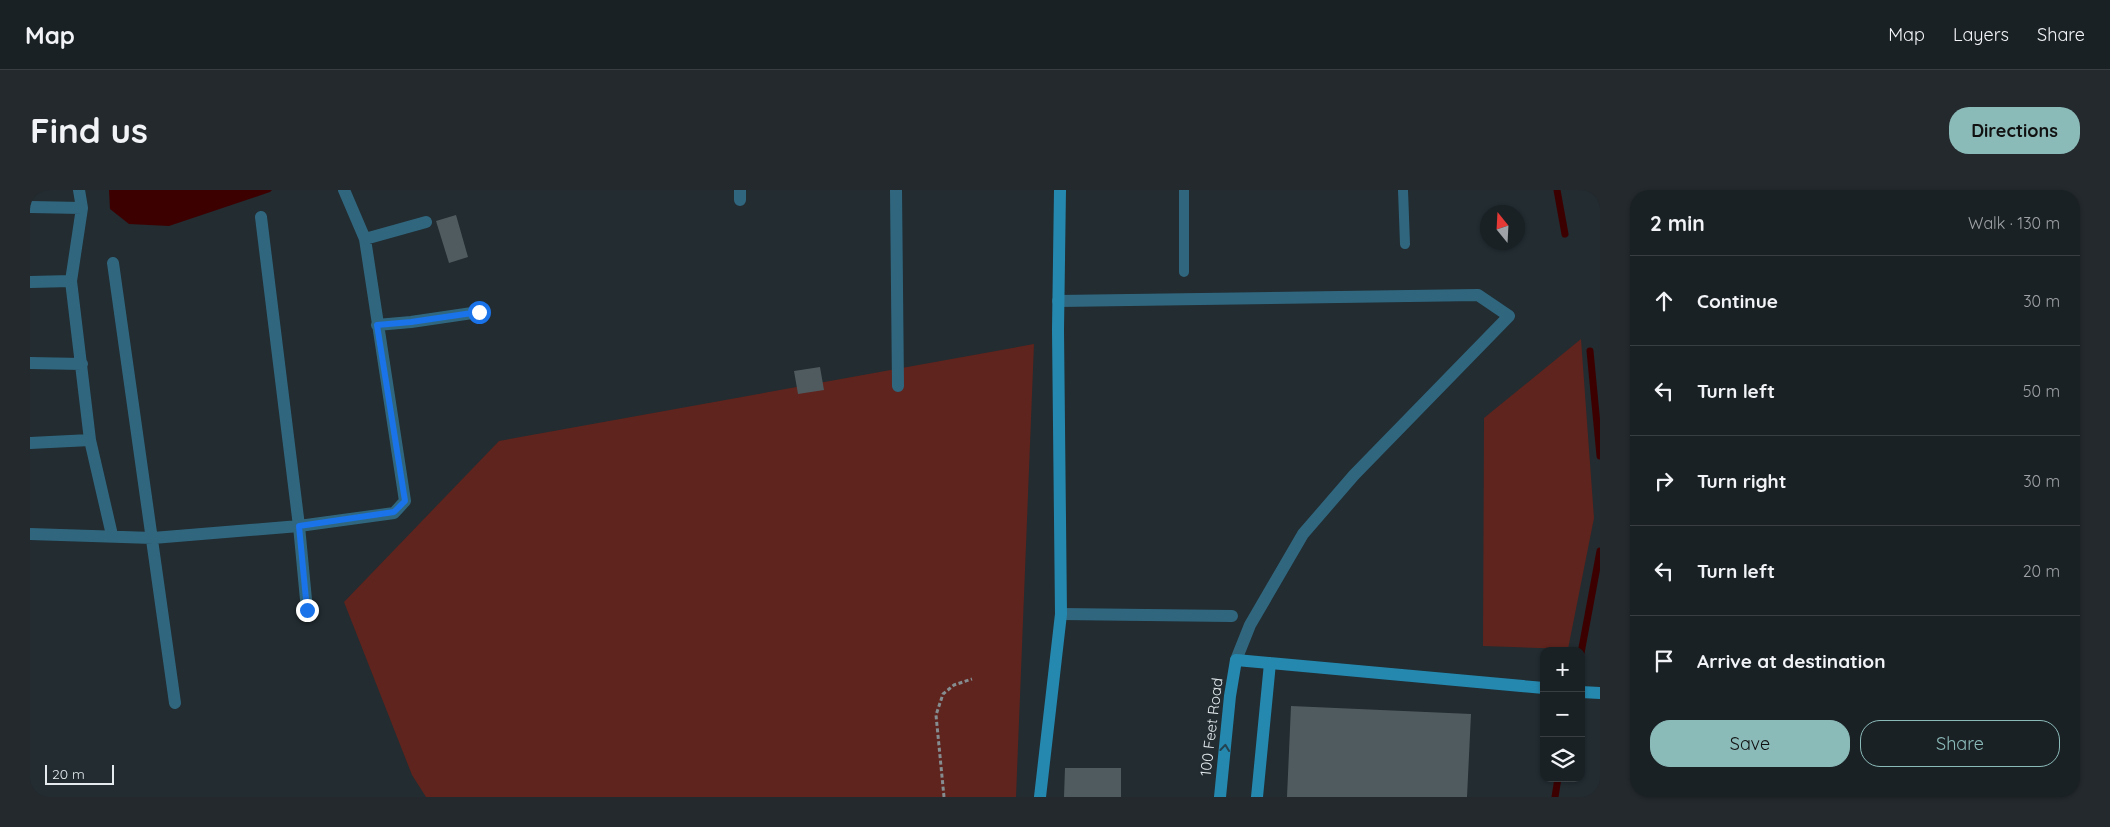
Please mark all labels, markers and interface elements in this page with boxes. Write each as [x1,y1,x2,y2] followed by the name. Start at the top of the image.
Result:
[25,20,75,50] text: Map
[1888,23,1925,46] text: Map
[1953,23,2009,46] text: Layers
[2037,23,2085,46] text: Share
[1949,107,2080,154] button: Directions
[30,108,148,152] text: Find us
[1480,205,1525,250] north arrow
[1650,210,1705,236] text: 2 min
[1968,213,2060,233] text: Walk · 130 m
[1650,287,1678,315] icon: ahead
[1697,289,1778,313] text: Continue
[2023,291,2060,311] text: 30 m
[468,301,491,324] route start
[1650,377,1678,405] icon: left
[1697,379,1775,403] text: Turn left
[2023,381,2060,401] text: 50 m
[1650,467,1678,495] icon: right
[1697,469,1786,493] text: Turn right
[2023,471,2060,491] text: 30 m
[1650,557,1678,585] icon: left
[1697,559,1775,583] text: Turn left
[2023,561,2060,581] text: 20 m
[296,599,319,622] route end
[1540,647,1585,782] map controls
[1540,647,1585,692] button: +
[1650,647,1678,675] icon: arrive
[1697,649,1886,673] text: Arrive at destination
[1196,677,1226,777] street label: 100 Feet Road
[1540,692,1585,737] button: −
[1650,720,1850,767] button: Save
[1860,720,2060,767] button: Share
[1540,737,1585,782] button: layers
[1219,744,1230,752] one-way arrow
[45,762,114,785] scale bar
[52,765,85,783] text: 20 m

